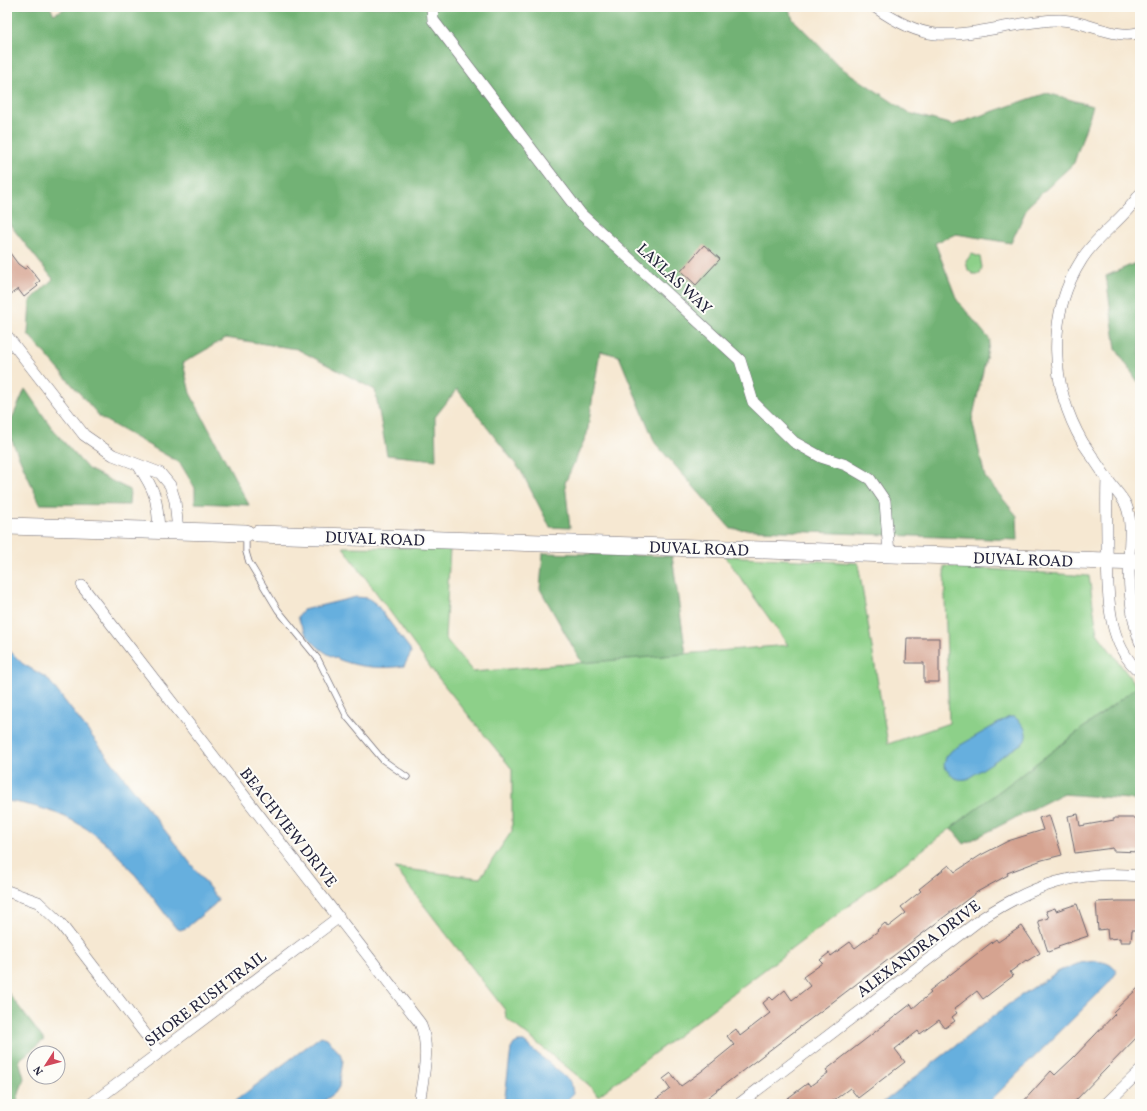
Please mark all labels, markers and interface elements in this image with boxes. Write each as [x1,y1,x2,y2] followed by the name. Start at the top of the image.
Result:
[631,239,716,320] street label: LAYLAS WAY
[325,527,426,553] street label: DUVAL ROAD
[649,537,750,563] street label: DUVAL ROAD
[973,548,1074,574] street label: DUVAL ROAD
[234,764,341,893] street label: BEACHVIEW DRIVE
[853,896,986,1003] street label: ALEXANDRA DRIVE
[141,946,272,1053] street label: SHORE RUSH TRAIL
[26,1045,66,1085] north arrow
[31,1062,48,1078] text: N

